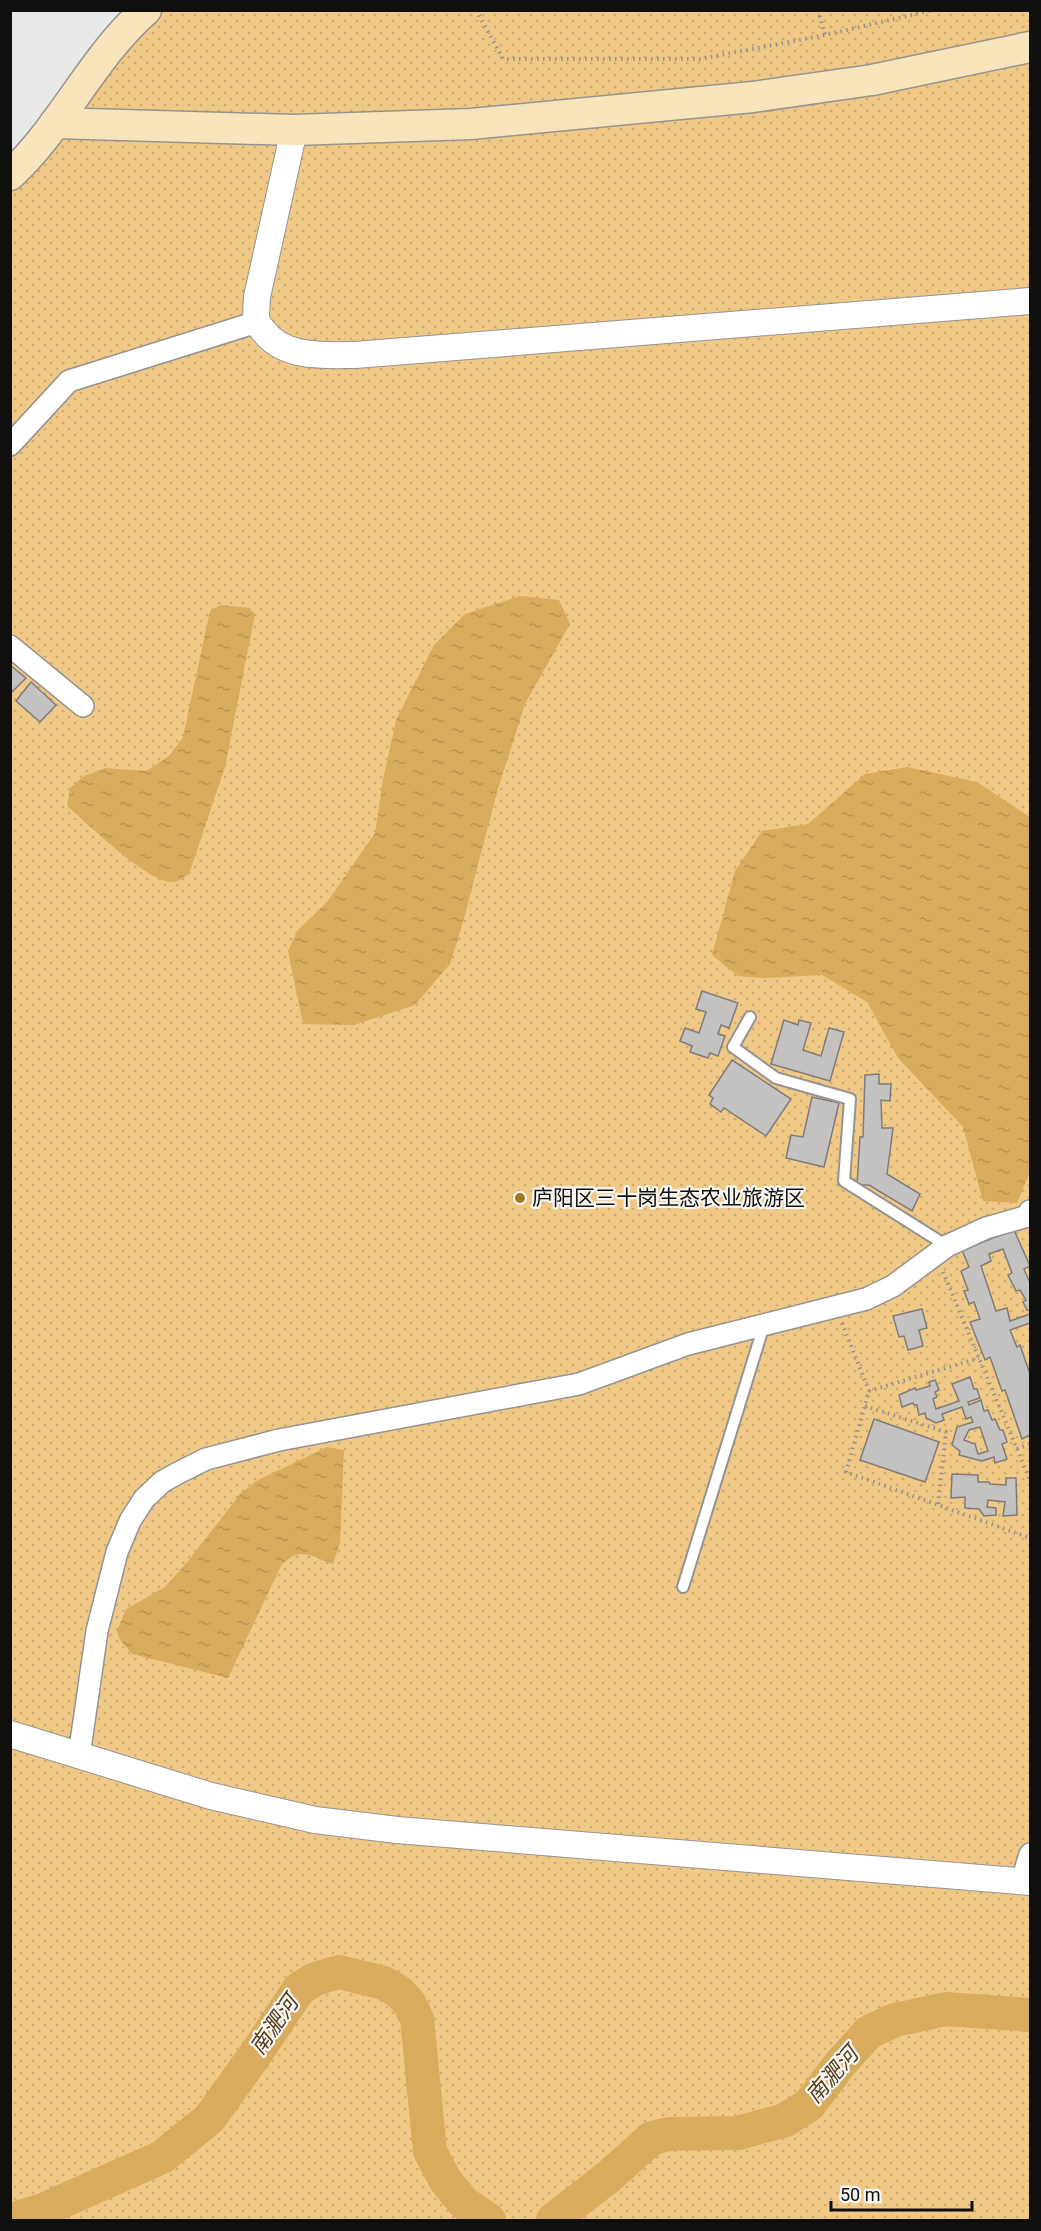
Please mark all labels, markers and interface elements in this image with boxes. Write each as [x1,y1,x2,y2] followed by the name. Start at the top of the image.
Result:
[532,1186,805,1210] place label: 庐阳区三十岗生态农业旅游区
[513,1191,527,1205] marker: 庐阳区三十岗生态农业旅游区
[245,1988,305,2059] water label: 南淝河
[801,2039,866,2108] water label: 南淝河
[831,2174,972,2212] scale bar
[840,2184,880,2205] text: 50 m

